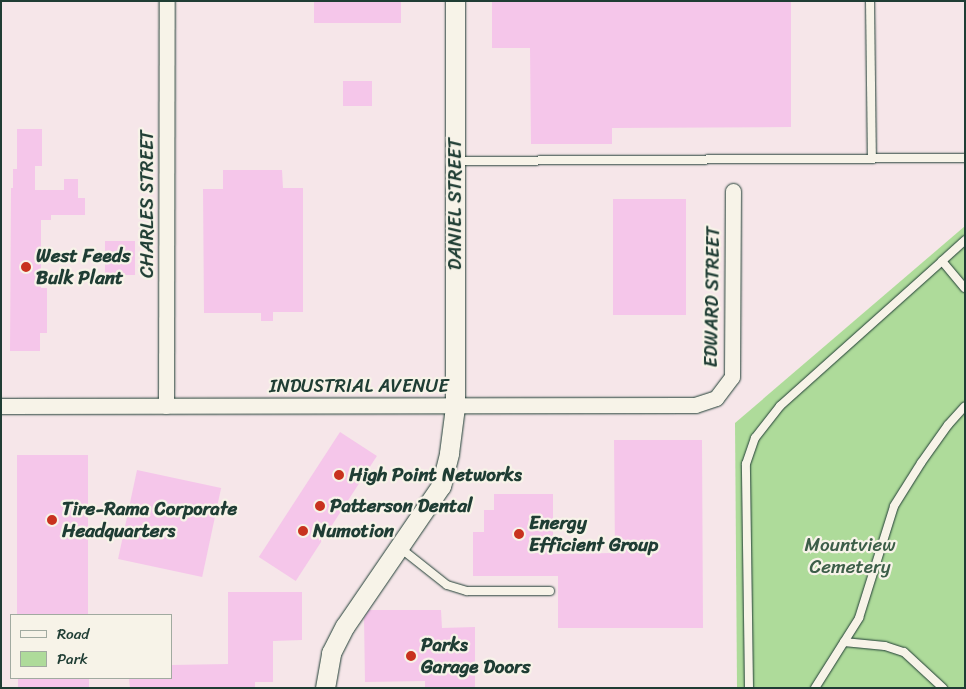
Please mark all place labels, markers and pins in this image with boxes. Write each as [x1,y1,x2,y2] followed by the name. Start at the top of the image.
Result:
[36,245,131,289] place label: West Feeds Bulk Plant
[20,261,32,273] marker: West Feeds Bulk Plant
[349,464,523,486] place label: High Point Networks
[333,469,345,481] marker: High Point Networks
[330,495,472,517] place label: Patterson Dental
[62,498,239,542] place label: Tire-Rama Corporate Headquarters
[314,500,326,512] marker: Patterson Dental
[529,512,658,556] place label: Energy Efficient Group
[46,514,58,526] marker: Tire-Rama Corporate Headquarters
[313,520,394,542] place label: Numotion
[297,525,309,537] marker: Numotion
[513,528,525,540] marker: Energy Efficient Group
[421,634,531,678] place label: Parks Garage Doors
[405,650,417,662] marker: Parks Garage Doors

